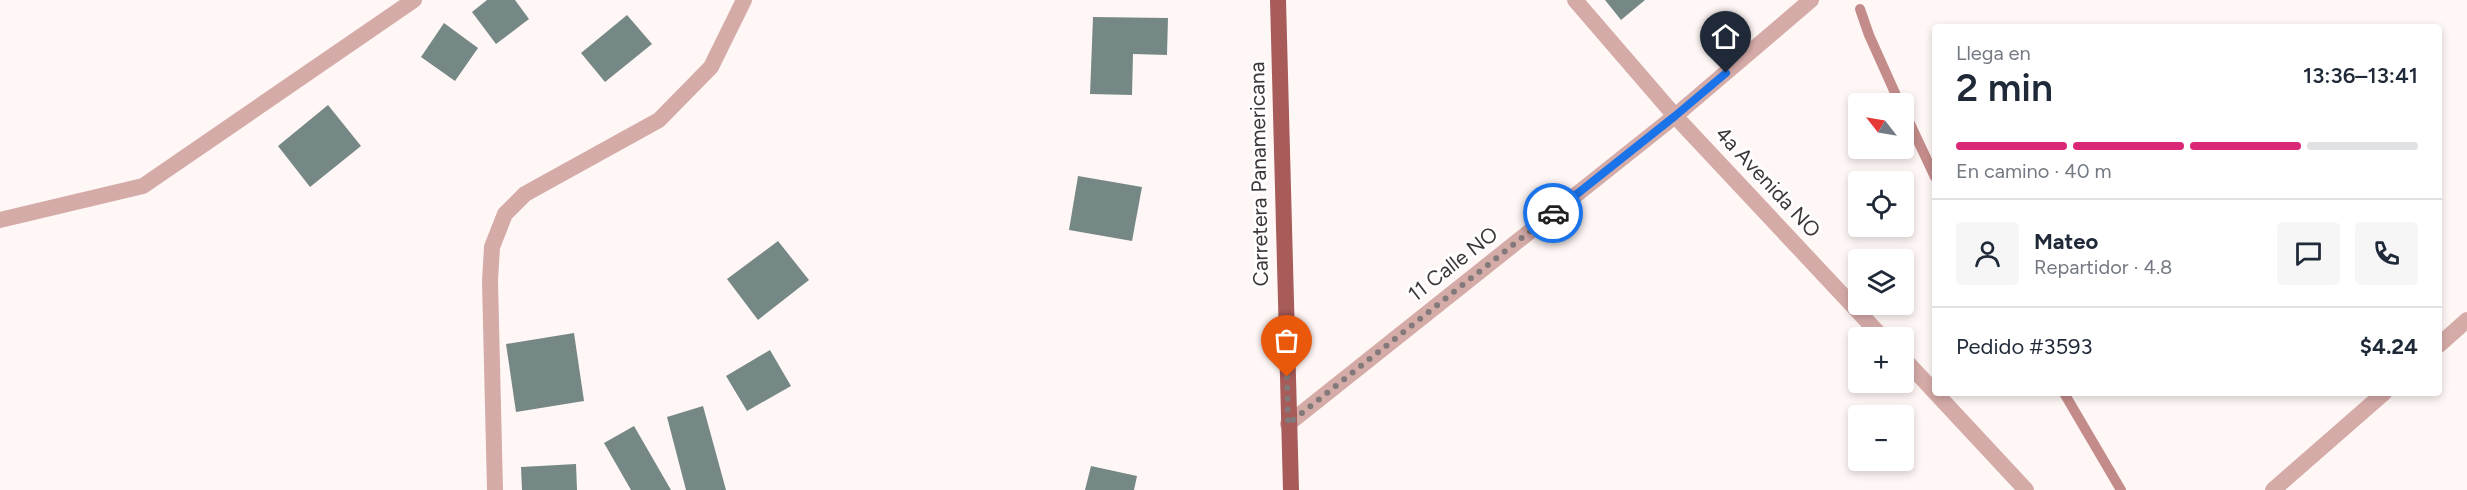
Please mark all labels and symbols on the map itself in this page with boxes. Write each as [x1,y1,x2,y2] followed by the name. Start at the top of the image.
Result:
[1700,11,1751,73] pin
[1244,61,1273,287] street label: Carretera Panamericana
[1848,93,1914,159] north arrow
[1711,121,1826,242] street label: 4a Avenida NO
[1523,183,1583,243] courier
[1403,221,1502,306] street label: 11 Calle NO
[1261,315,1312,377] pin

